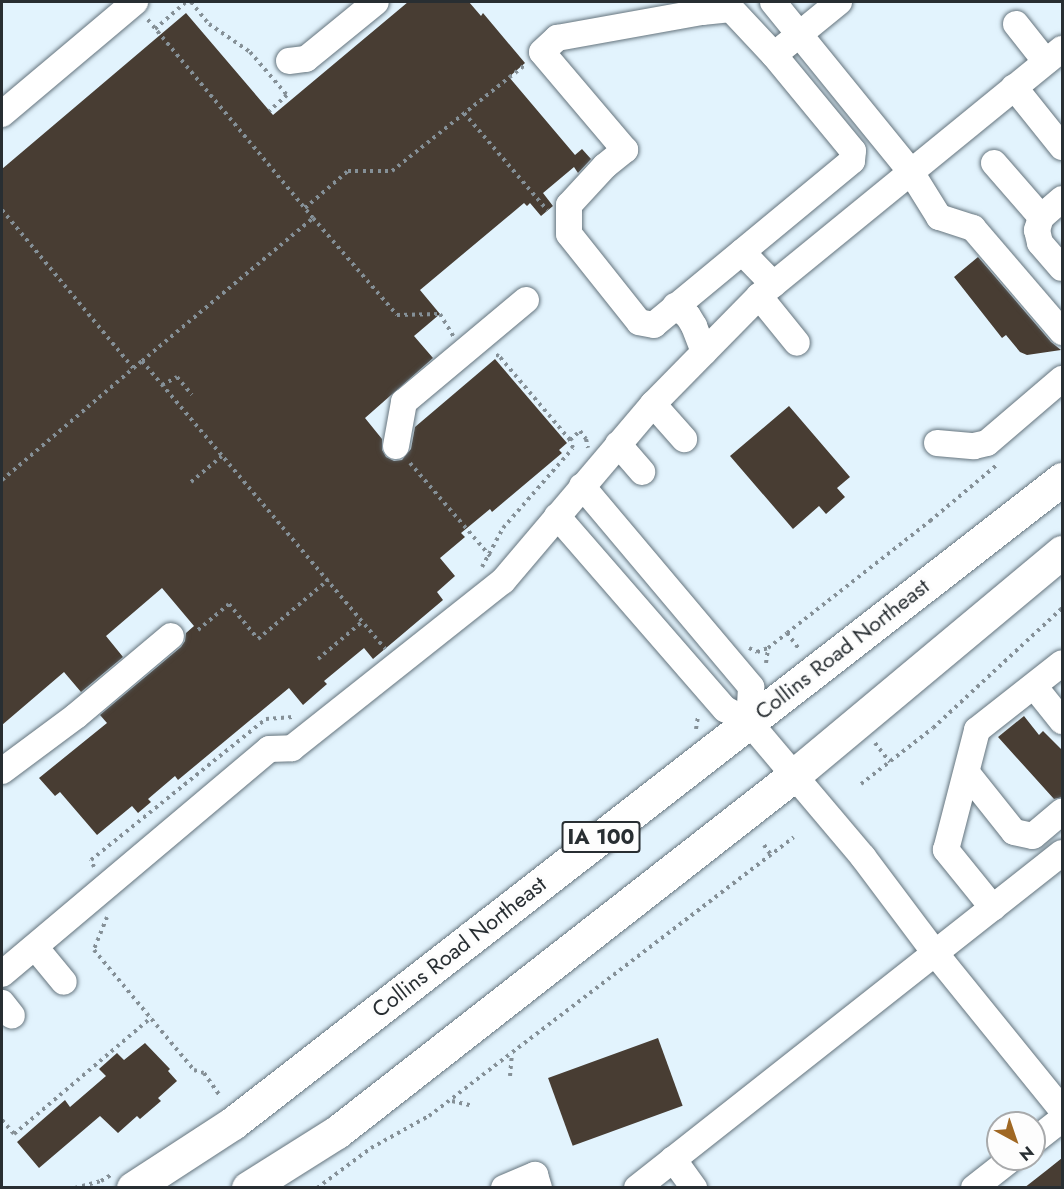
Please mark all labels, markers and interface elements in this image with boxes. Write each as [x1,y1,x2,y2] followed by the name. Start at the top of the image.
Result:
[750,573,934,725] street label: Collins Road Northeast
[560,819,642,855] road number: IA 100
[367,871,551,1023] street label: Collins Road Northeast
[986,1111,1046,1171] north arrow
[1014,1141,1039,1167] text: N

